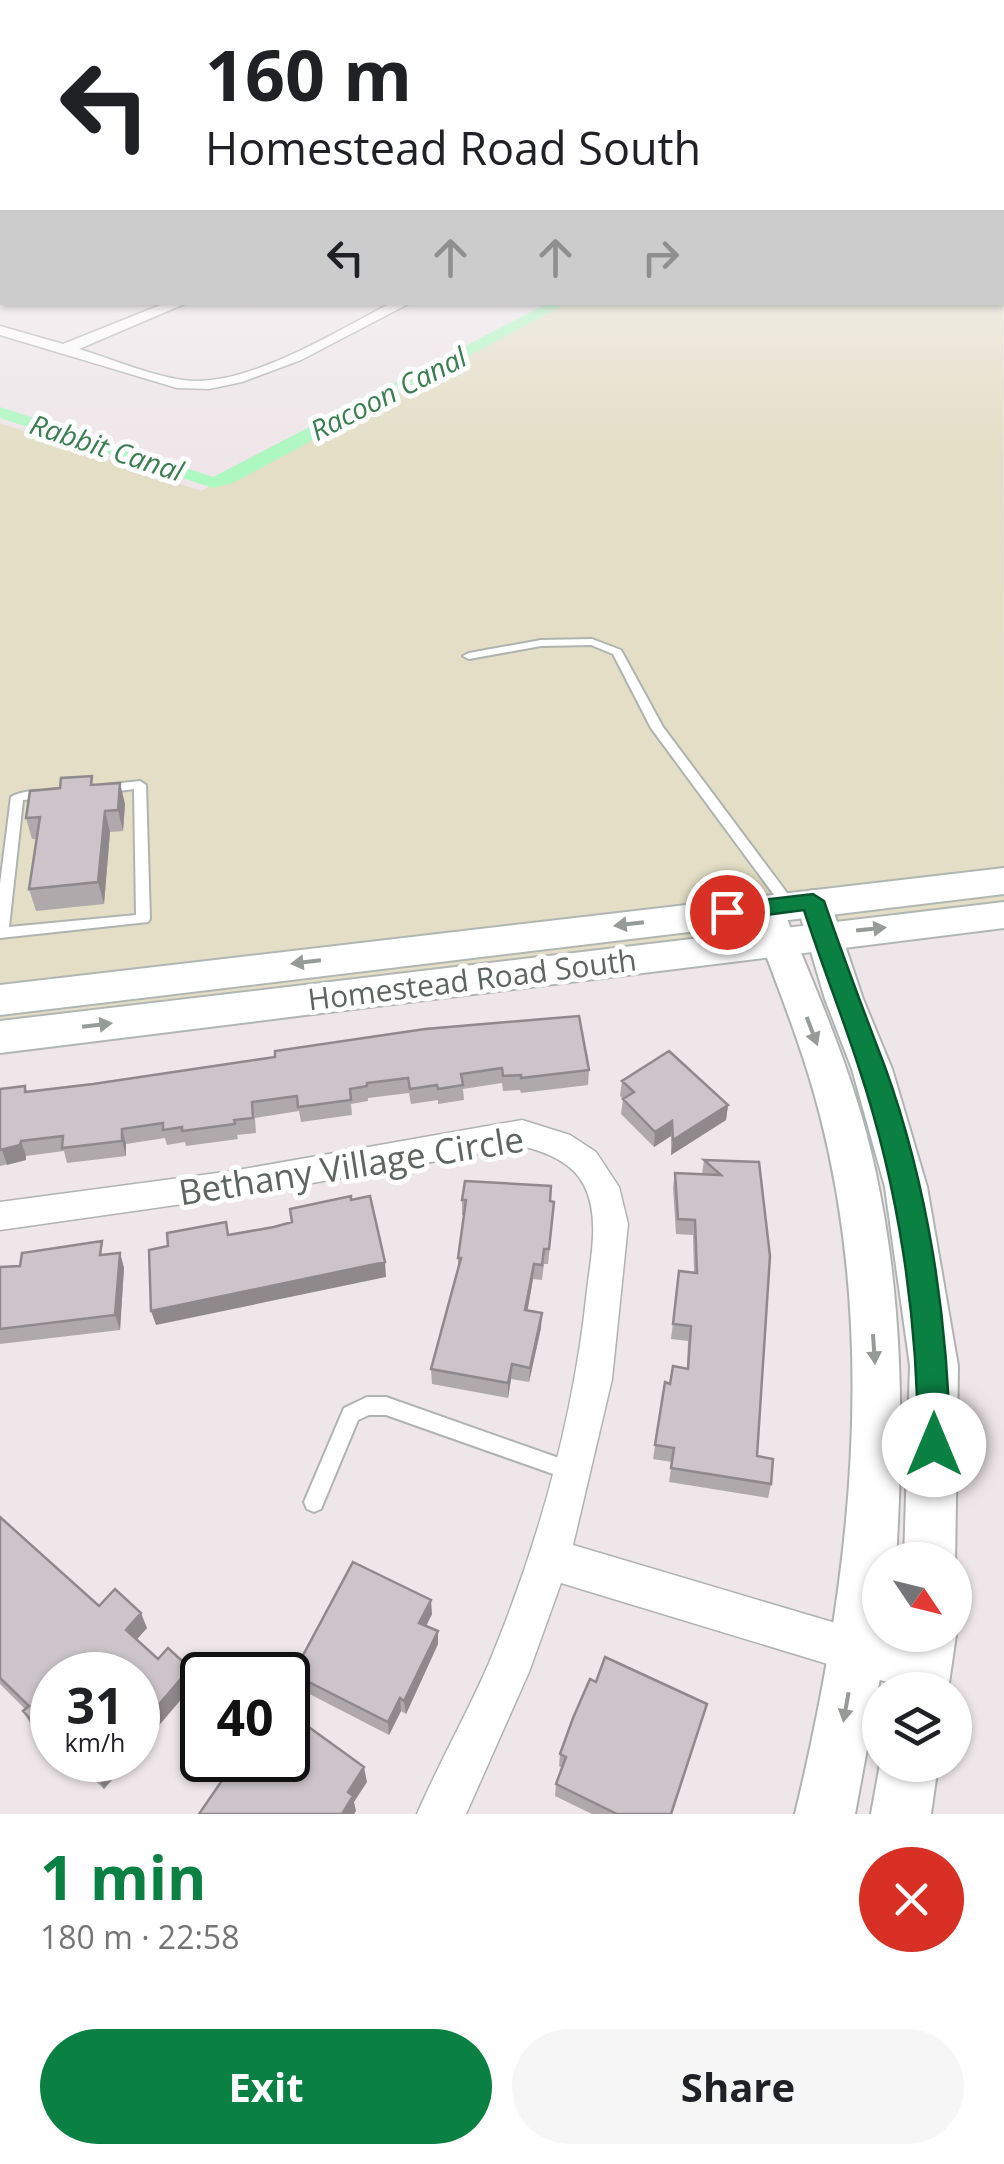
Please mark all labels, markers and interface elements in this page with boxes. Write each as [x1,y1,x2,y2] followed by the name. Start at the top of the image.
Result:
[205,26,412,122] text: 160 m
[40,40,170,170] icon: left
[205,117,701,178] text: Homestead Road South
[318,230,373,285] icon: left
[423,230,478,285] icon: ahead
[528,230,583,285] icon: ahead
[633,230,688,285] icon: right
[303,337,474,449] water label: Racoon Canal
[25,404,189,490] water label: Rabbit Canal
[685,870,770,955] pin
[700,885,755,940] icon: arrive
[613,916,644,932] one-way arrow
[855,921,887,937] one-way arrow
[305,938,639,1020] street label: Homestead Road South
[290,954,322,970] one-way arrow
[805,1016,820,1046] one-way arrow
[81,1017,113,1033] one-way arrow
[175,1115,527,1215] street label: Bethany Village Circle
[866,1333,882,1365] one-way arrow
[882,1393,986,1497] position arrow
[862,1542,972,1652] north arrow
[862,1542,972,1782] map controls
[180,1652,310,1782] speed limit sign: 40
[66,1671,124,1739] text: 31
[862,1672,972,1782] button: layers
[838,1691,853,1723] one-way arrow
[65,1725,125,1759] text: km/h
[40,1836,207,1918] text: 1 min
[859,1847,964,1952] button: close
[40,1915,239,1958] text: 180 m · 22:58
[40,2029,492,2144] button: Exit
[512,2029,964,2144] button: Share

